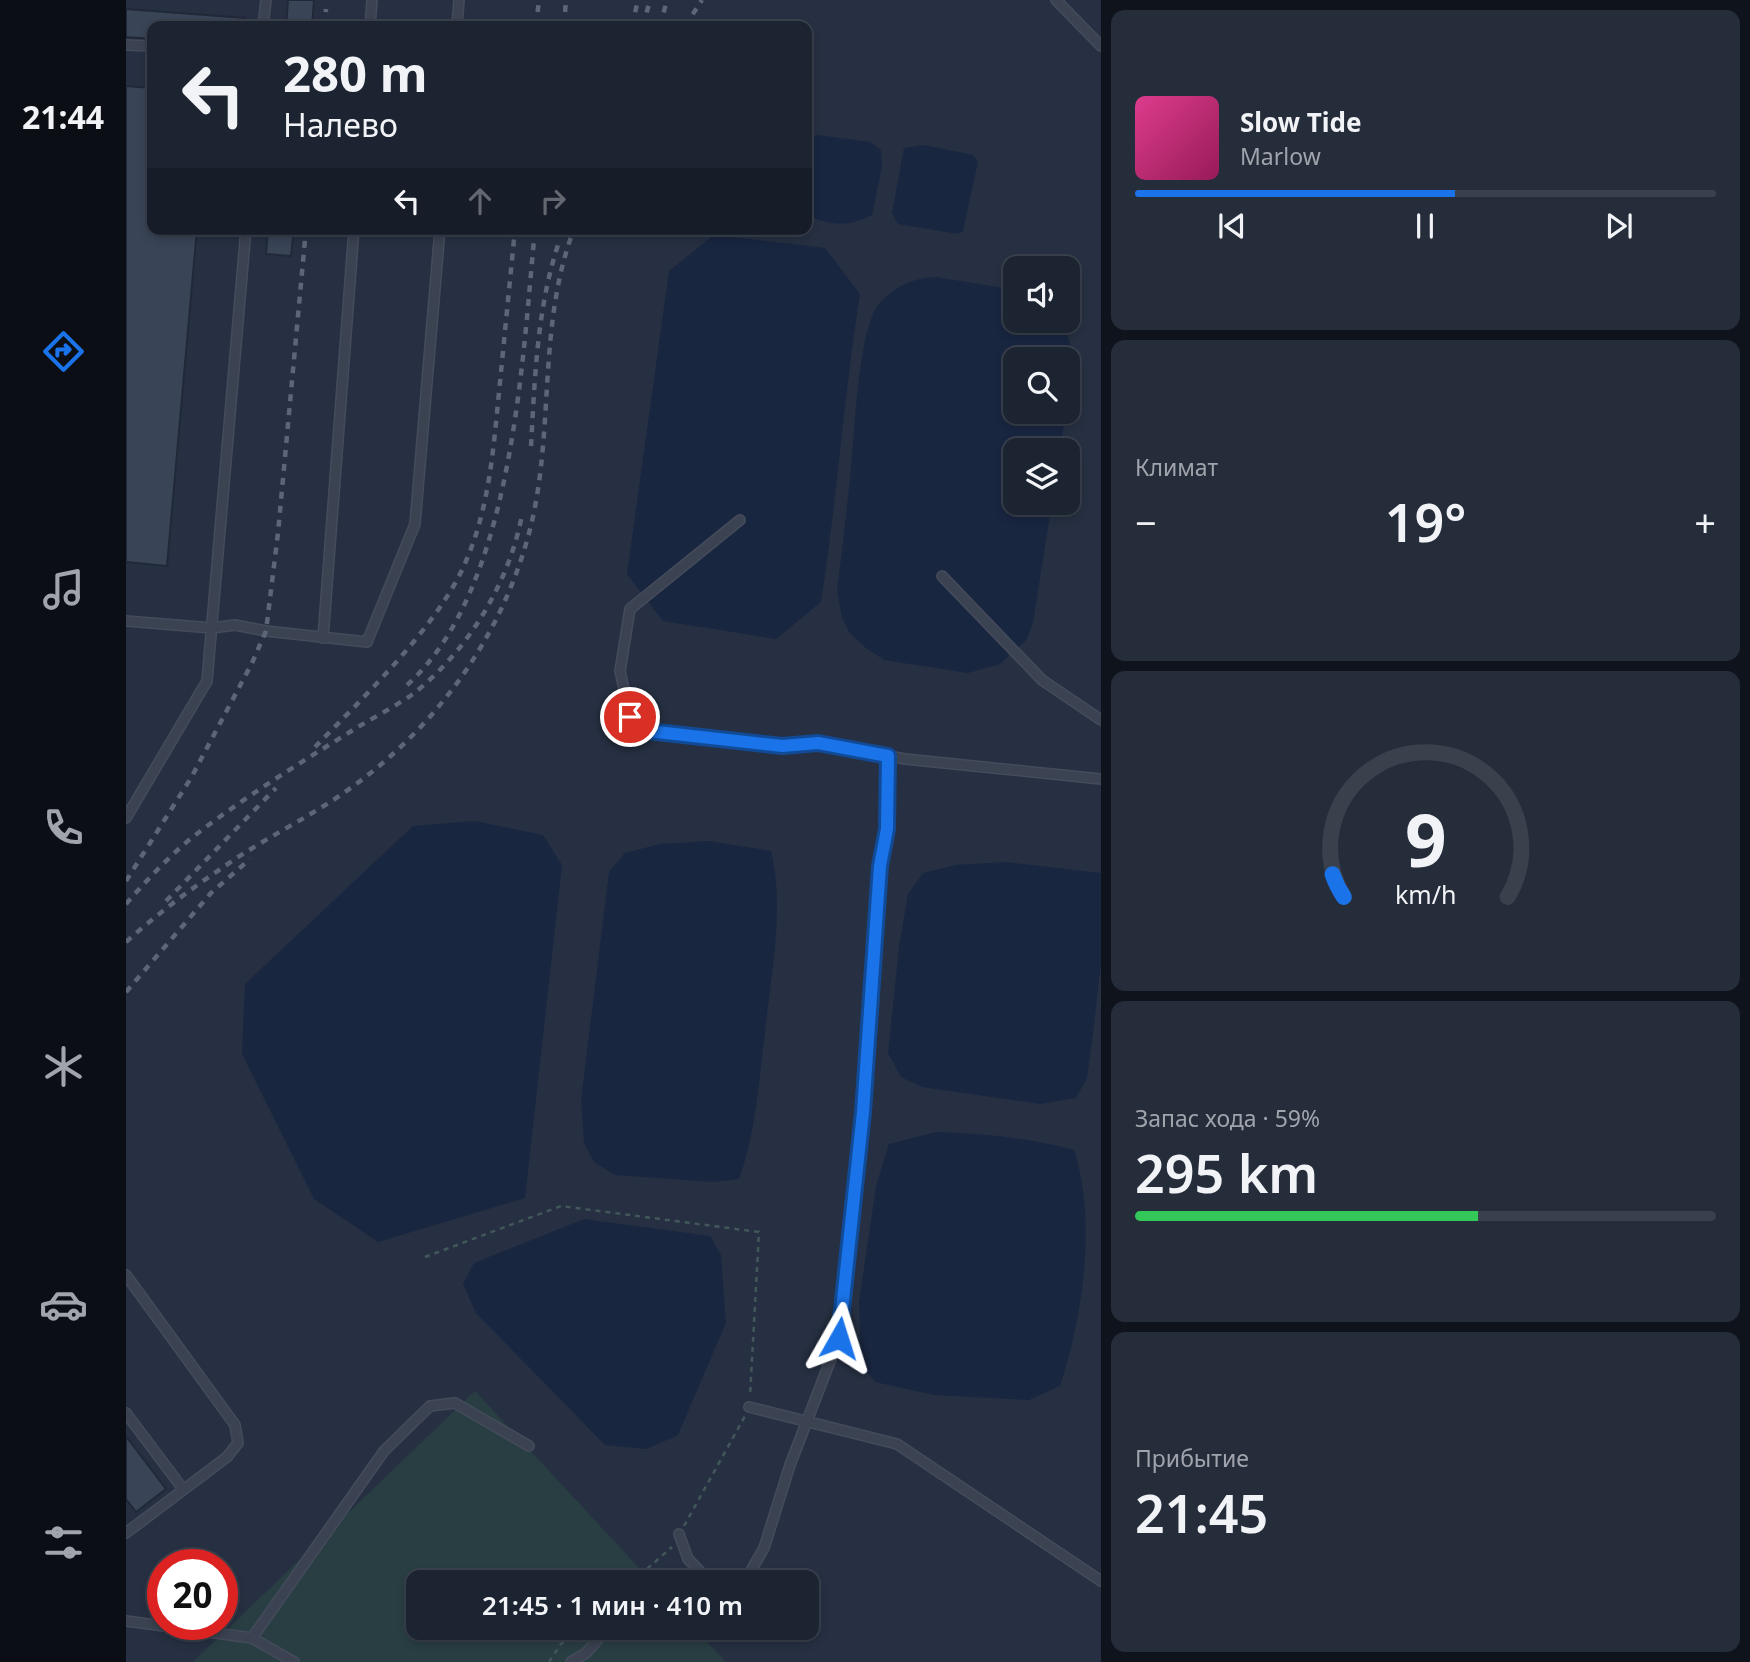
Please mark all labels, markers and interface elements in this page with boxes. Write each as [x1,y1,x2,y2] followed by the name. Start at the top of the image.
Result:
[283,40,428,106] text: 280 m
[168,49,259,140] icon: left
[22,95,104,138] text: 21:44
[283,103,398,146] text: Налево
[1240,104,1362,140] text: Slow Tide
[1240,140,1321,172] text: Marlow
[388,182,426,220] icon: left
[461,182,499,220] icon: ahead
[534,182,572,220] icon: right
[1213,207,1251,245] icon: previous
[1406,207,1444,245] icon: pause
[1600,207,1638,245] icon: next
[1003,256,1080,515] map controls
[1003,256,1080,333] button: sound
[39,327,88,376] icon: directions
[1003,347,1080,424] button: search
[1003,438,1080,515] button: layers
[1135,451,1218,483] text: Климат
[1385,486,1466,557] text: 19°
[1135,496,1157,548] text: −
[1694,496,1716,548] text: +
[39,565,88,614] icon: music
[600,687,660,747] pin
[611,698,649,736] icon: arrive
[1405,789,1446,888] text: 9
[39,803,88,852] icon: phone
[1395,877,1456,911] text: km/h
[39,1042,88,1091] icon: climate
[1135,1102,1320,1134] text: Запас хода · 59%
[1135,1137,1318,1208] text: 295 km
[39,1280,88,1329] icon: car
[802,1301,876,1375] position arrow
[1135,1442,1249,1474] text: Прибытие
[1135,1477,1268,1548] text: 21:45
[39,1518,88,1567] icon: filters
[147,1549,238,1640] speed limit sign: 20
[482,1587,743,1623] text: 21:45 · 1 мин · 410 m

